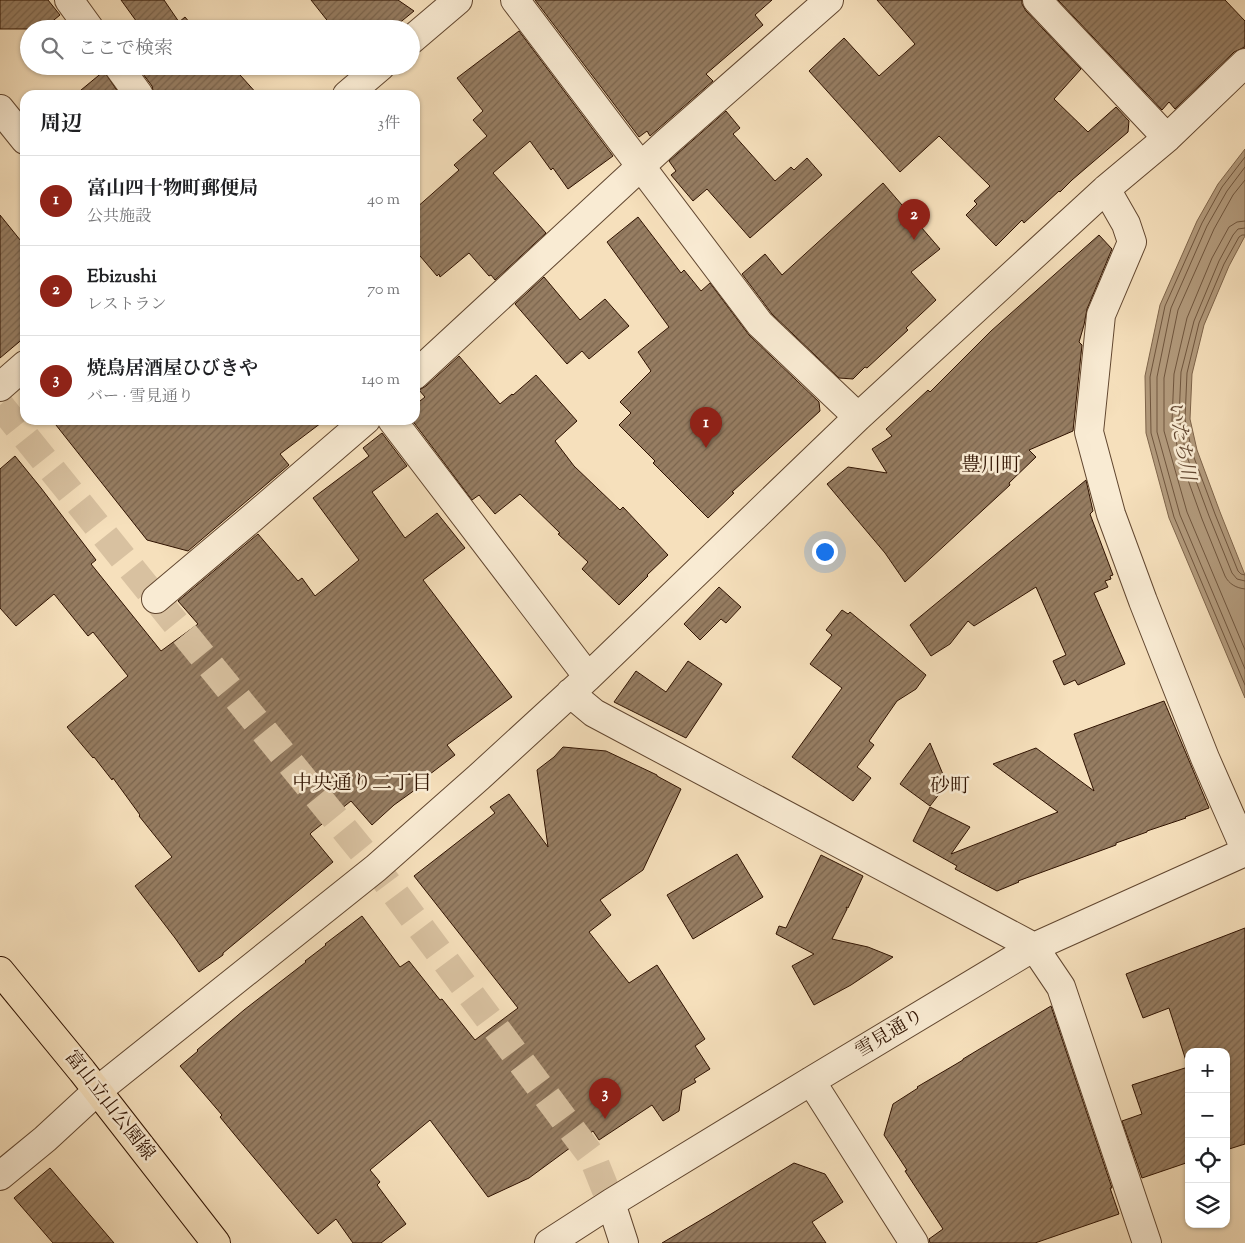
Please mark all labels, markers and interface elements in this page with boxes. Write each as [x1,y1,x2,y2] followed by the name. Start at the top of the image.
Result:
[20,20,420,75] search box
[38,34,66,62] icon: search
[78,36,173,63] text: ここで検索
[40,110,82,140] text: 周辺
[378,113,400,136] text: 3件
[87,176,258,203] text: 富山四十物町郵便局
[53,189,59,212] text: 1
[367,189,400,212] text: 40 m
[898,199,930,240] pin: 2
[87,206,151,229] text: 公共施設
[87,264,157,291] text: Ebizushi
[52,279,60,302] text: 2
[367,279,400,302] text: 70 m
[87,294,167,317] text: レストラン
[87,356,258,383] text: 焼鳥居酒屋ひびきや
[53,369,59,392] text: 3
[362,369,400,392] text: 140 m
[87,386,194,409] text: バー · 雪見通り
[1159,399,1202,485] water label: いたち川
[690,407,722,448] pin: 1
[961,452,1021,481] district label: 豊川町
[812,539,838,565] your location
[292,770,432,799] district label: 中央通り二丁目
[930,773,970,802] district label: 砂町
[850,1003,930,1065] street label: 雪見通り
[57,1045,161,1167] street label: 富山立山公園線
[1185,1048,1230,1228] map controls
[1185,1048,1230,1093] button: +
[589,1078,621,1119] pin: 3
[1185,1093,1230,1138] button: −
[1185,1138,1230,1183] button: locate
[1185,1183,1230,1228] button: layers

